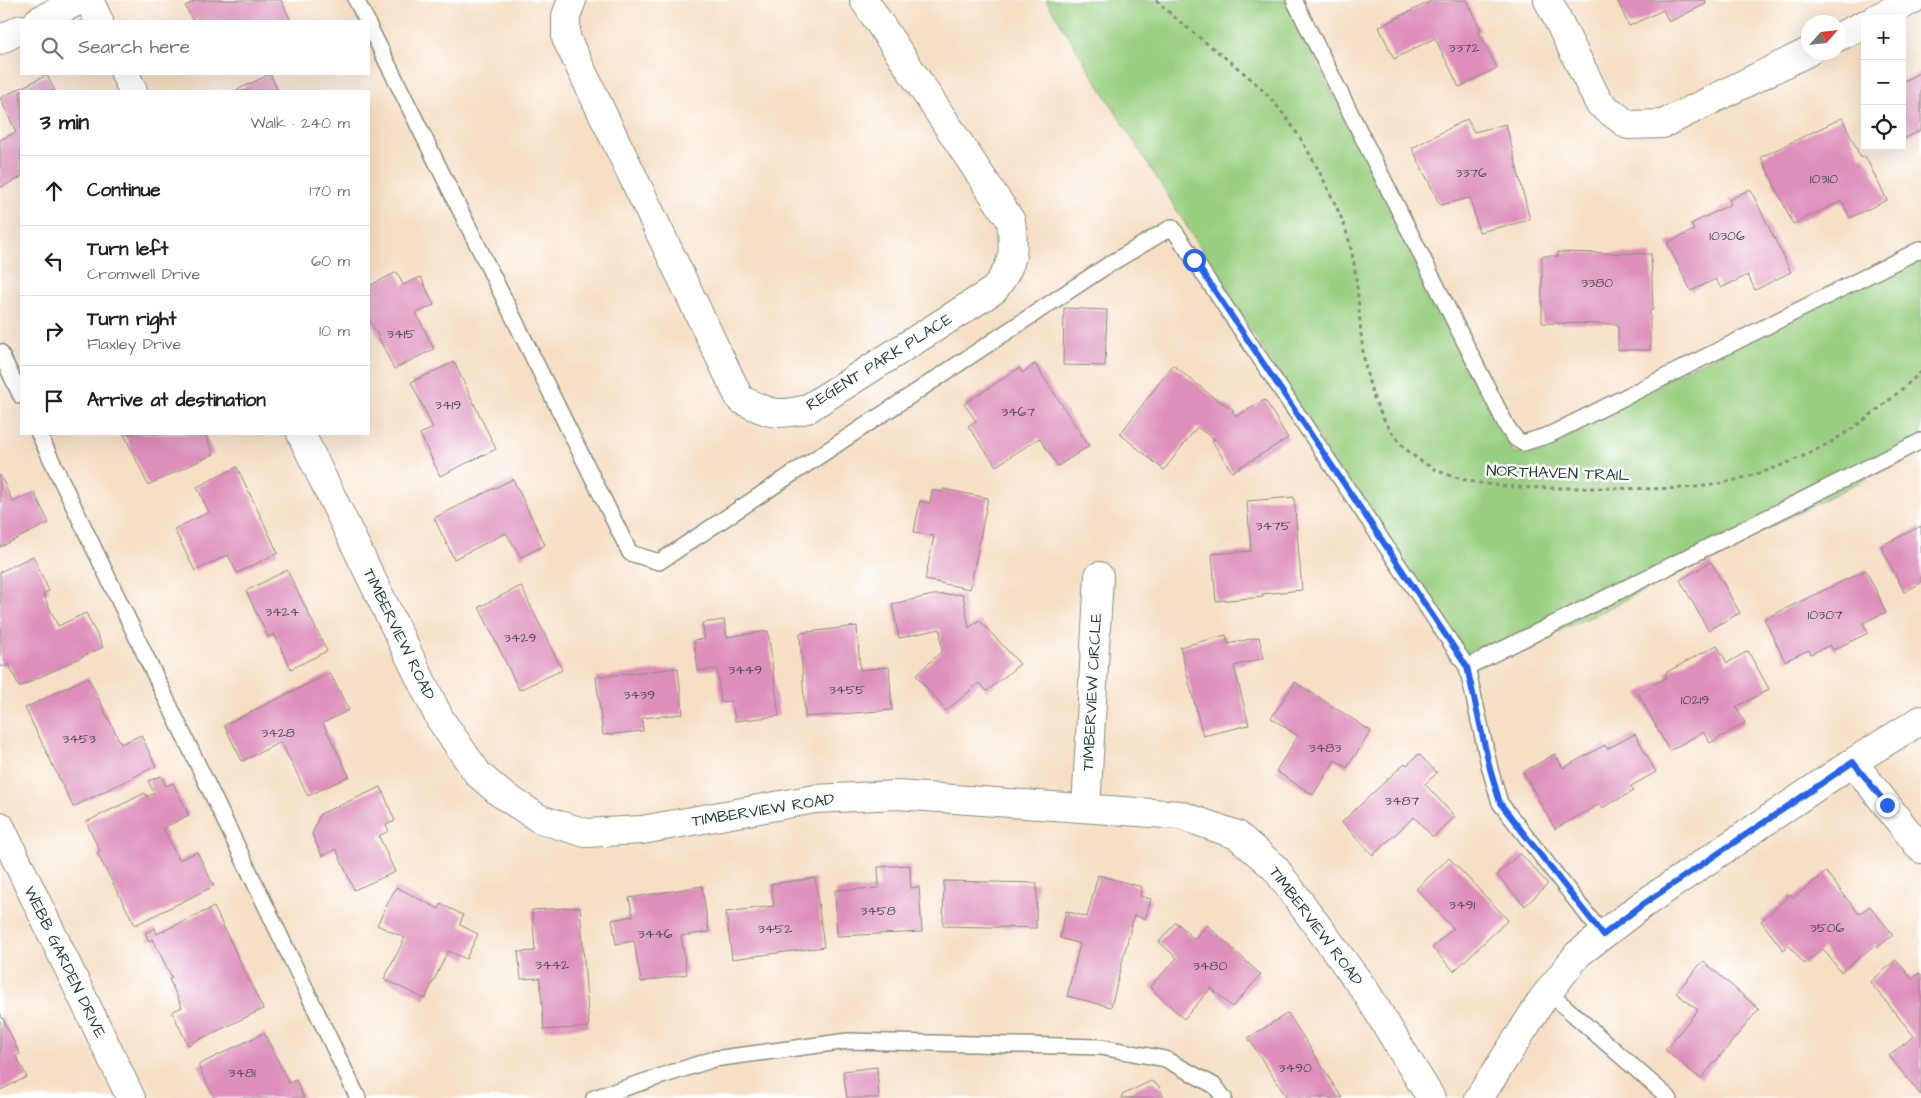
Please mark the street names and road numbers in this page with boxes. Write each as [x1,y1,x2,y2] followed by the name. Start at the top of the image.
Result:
[802,308,957,416] street label: REGENT PARK PLACE
[1486,460,1630,486] street label: NORTHAVEN TRAIL
[358,564,440,704] street label: TIMBERVIEW ROAD
[1077,612,1107,772] street label: TIMBERVIEW CIRCLE
[690,788,836,832] street label: TIMBERVIEW ROAD
[1264,862,1368,990] street label: TIMBERVIEW ROAD
[19,882,112,1042] street label: WEBB GARDEN DRIVE

